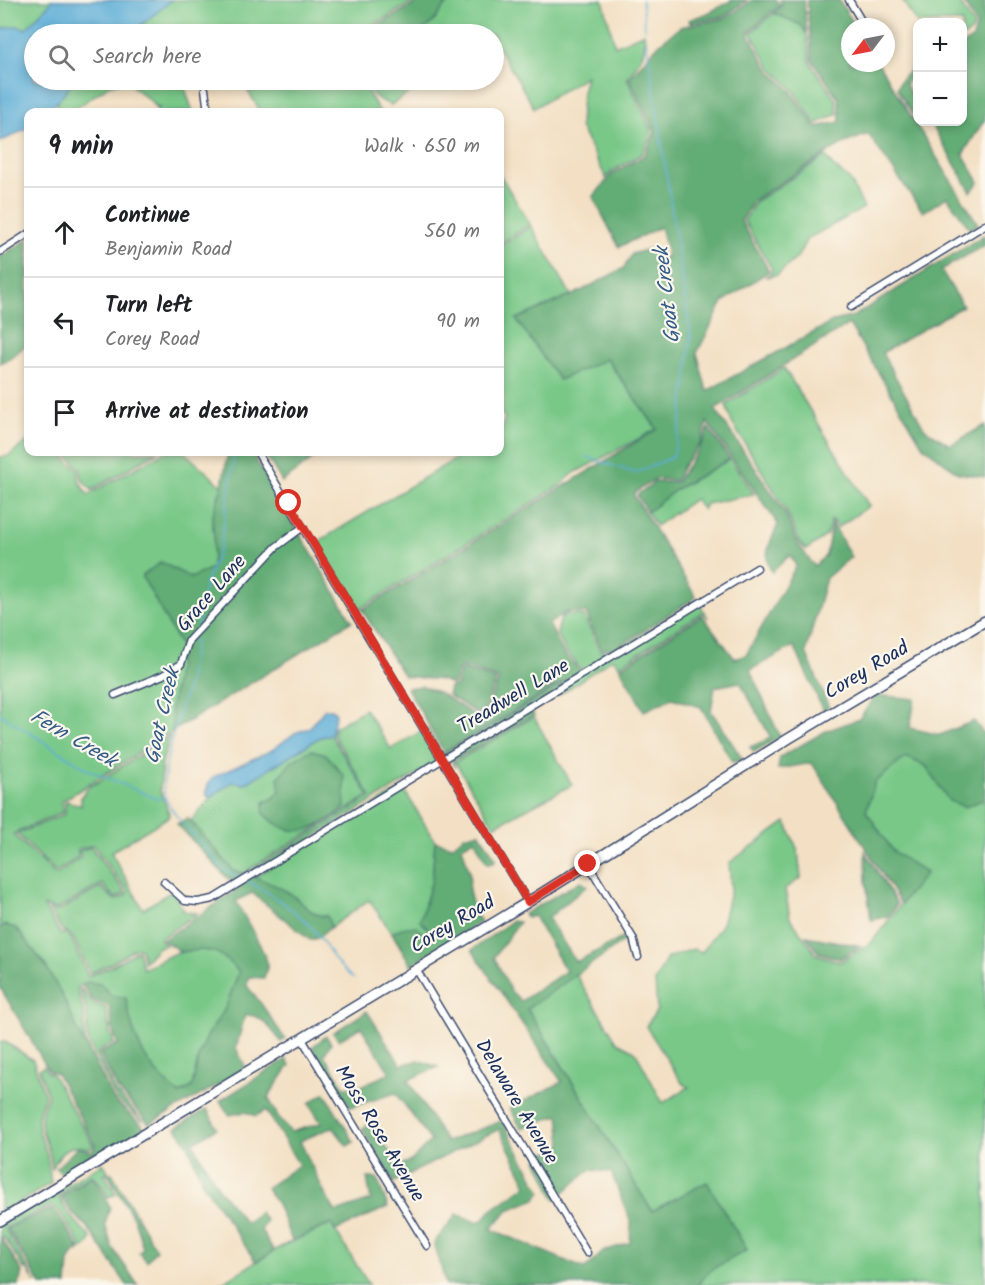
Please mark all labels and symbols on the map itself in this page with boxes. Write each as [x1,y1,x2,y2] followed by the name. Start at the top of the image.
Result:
[841,18,895,72] north arrow
[645,242,690,345] water label: Goat Creek
[275,489,301,515] route start
[169,548,255,640] street label: Grace Lane
[818,633,916,709] street label: Corey Road
[452,651,576,743] street label: Treadwell Lane
[136,662,191,767] water label: Goat Creek
[23,701,125,779] water label: Fern Creek
[574,850,600,876] route end
[404,887,502,963] street label: Corey Road
[466,1033,566,1171] street label: Delaware Avenue
[325,1059,433,1209] street label: Moss Rose Avenue

